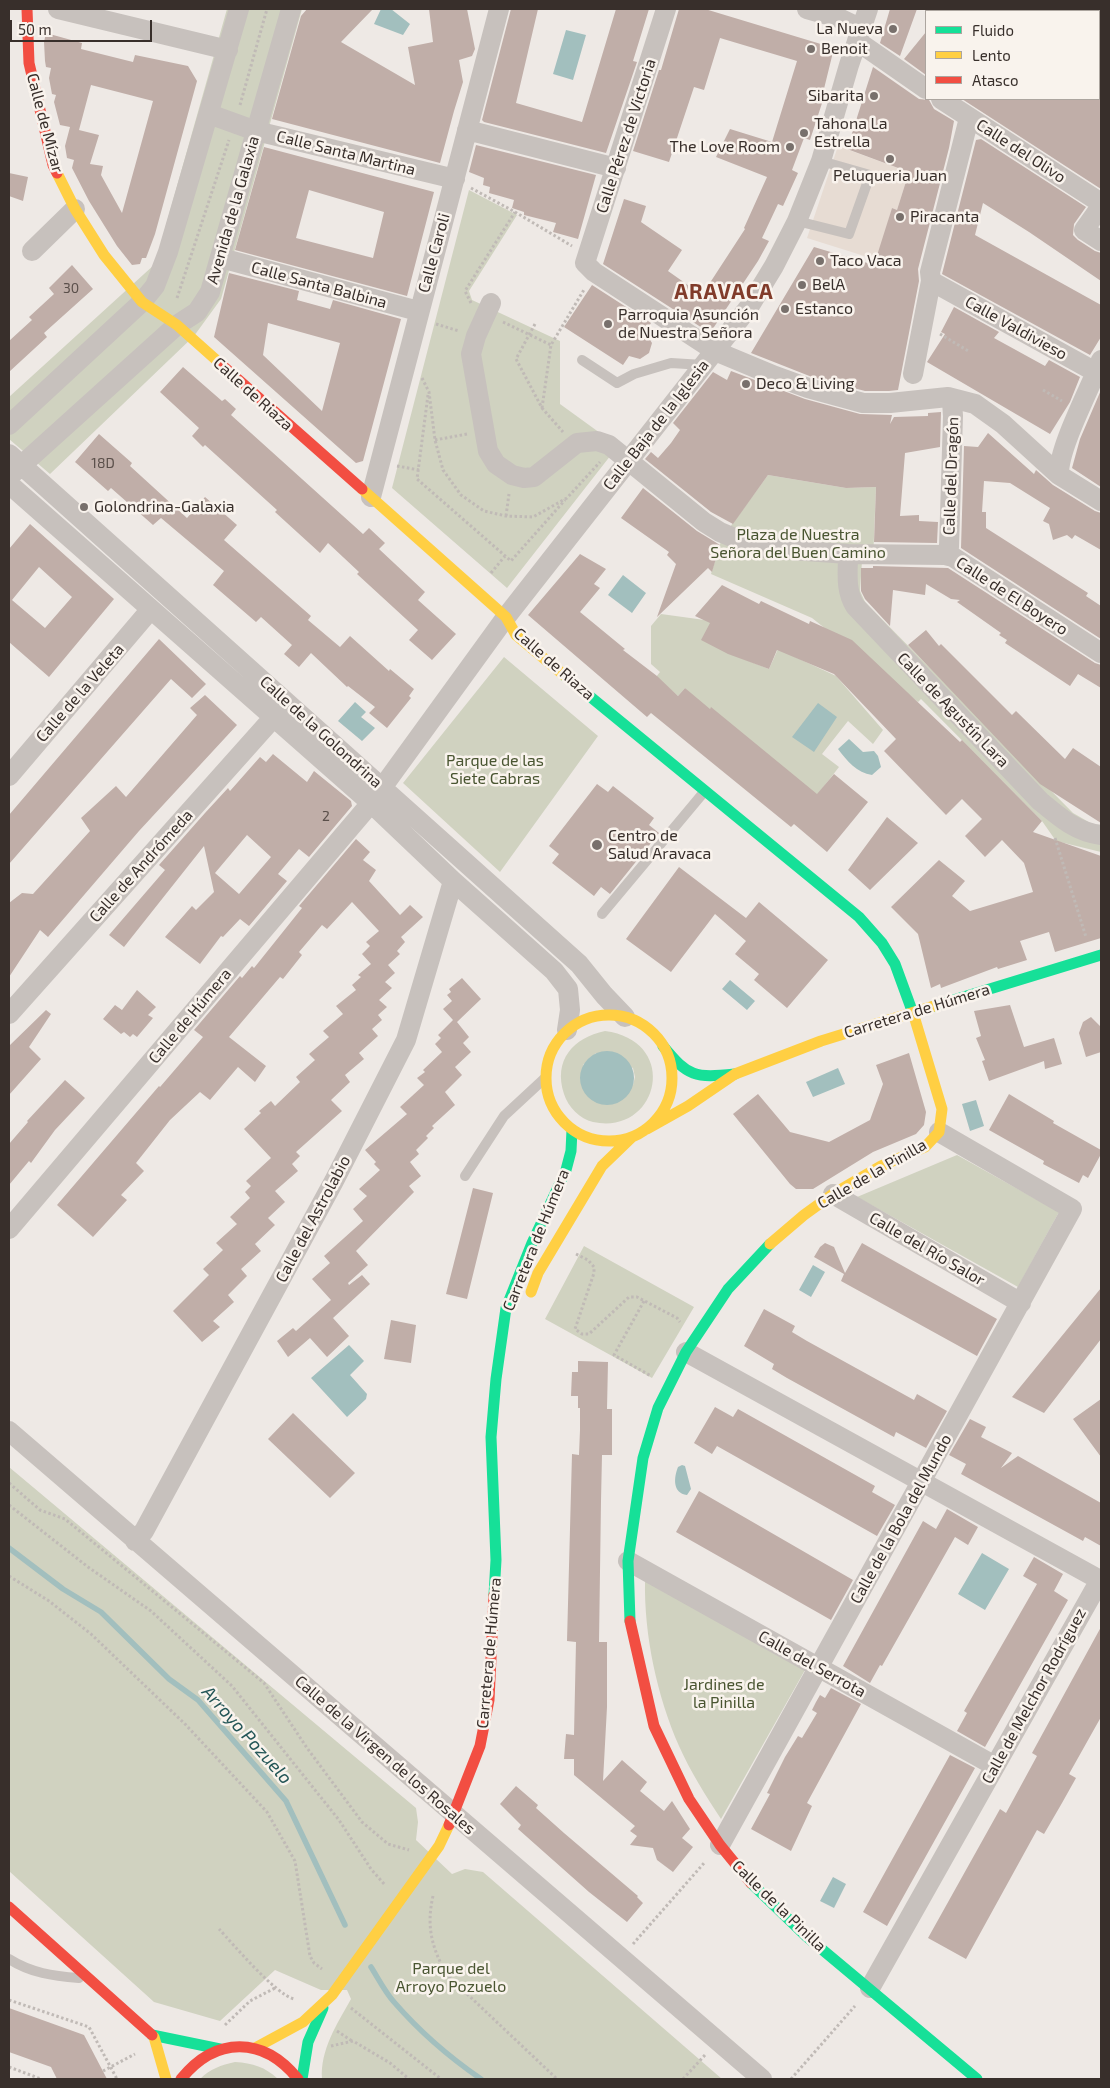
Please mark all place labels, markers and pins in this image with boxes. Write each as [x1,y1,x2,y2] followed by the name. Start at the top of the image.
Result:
[816,19,883,39] place label: La Nueva
[887,23,899,35] marker: La Nueva
[821,39,868,59] place label: Benoit
[805,43,817,55] marker: Benoit
[808,86,864,106] place label: Sibarita
[868,90,880,102] marker: Sibarita
[814,114,888,152] place label: Tahona La Estrella
[798,127,810,139] marker: Tahona La Estrella
[670,137,780,157] place label: The Love Room
[784,141,796,153] marker: The Love Room
[884,153,896,165] marker: Peluqueria Juan
[833,166,947,186] place label: Peluqueria Juan
[910,207,979,227] place label: Piracanta
[894,211,906,223] marker: Piracanta
[830,251,902,271] place label: Taco Vaca
[814,255,826,267] marker: Taco Vaca
[812,275,845,295] place label: BelA
[796,279,808,291] marker: BelA
[795,299,853,319] place label: Estanco
[779,303,791,315] marker: Estanco
[618,305,759,343] place label: Parroquia Asunción de Nuestra Señora
[602,318,614,330] marker: Parroquia Asunción de Nuestra Señora
[756,374,854,394] place label: Deco & Living
[740,378,752,390] marker: Deco & Living
[94,497,235,517] place label: Golondrina-Galaxia
[78,501,90,513] marker: Golondrina-Galaxia
[608,826,711,864] place label: Centro de Salud Aravaca
[590,838,604,852] marker: Centro de Salud Aravaca

